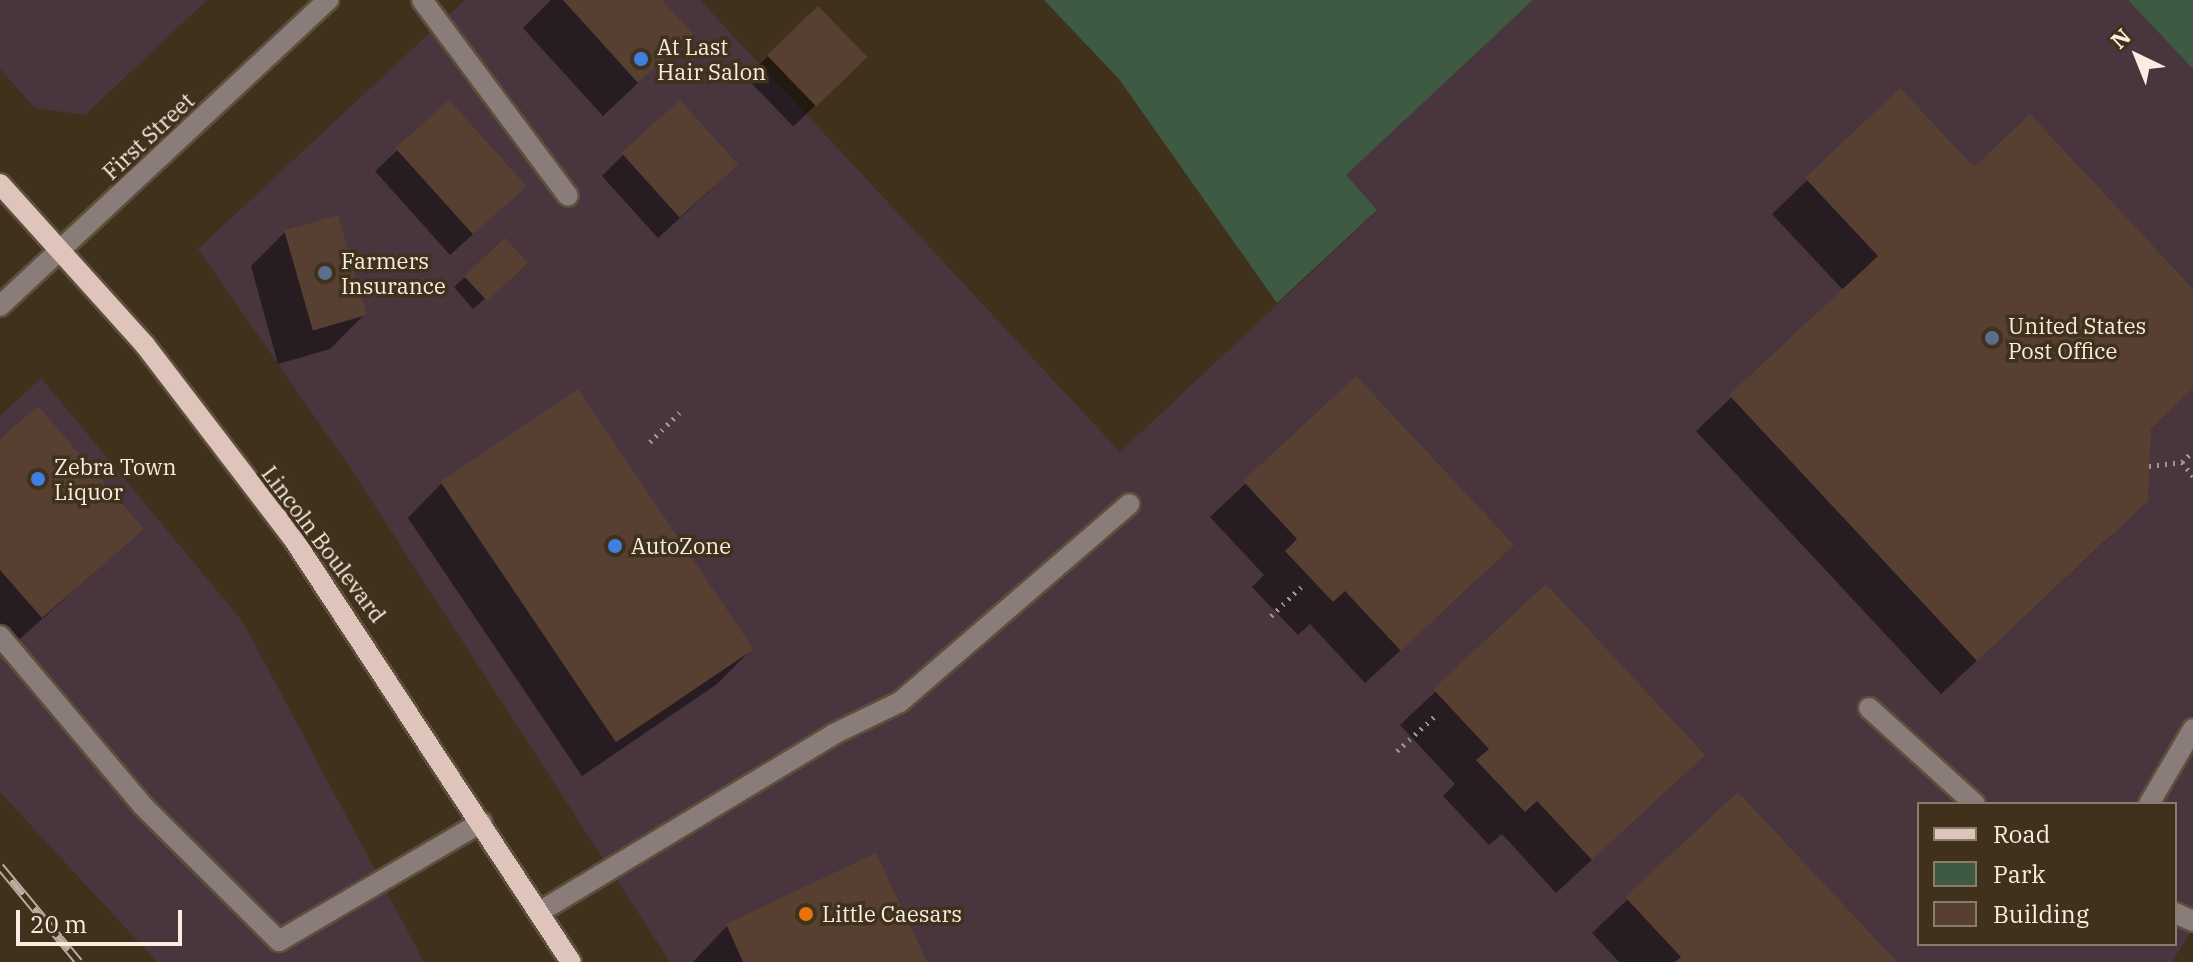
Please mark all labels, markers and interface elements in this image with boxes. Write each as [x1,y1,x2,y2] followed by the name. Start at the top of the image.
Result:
[2097,16,2177,96] north arrow
[2104,22,2137,55] text: N
[657,33,766,84] place label: At Last Hair Salon
[632,50,650,68] marker: At Last Hair Salon
[97,87,199,185] street label: First Street
[341,247,446,298] place label: Farmers Insurance
[316,264,334,282] marker: Farmers Insurance
[2008,312,2146,364] place label: United States Post Office
[1983,329,2001,347] marker: United States Post Office
[54,453,176,504] place label: Zebra Town Liquor
[257,461,391,627] street label: Lincoln Boulevard
[29,470,47,488] marker: Zebra Town Liquor
[631,533,731,559] place label: AutoZone
[606,537,624,555] marker: AutoZone
[1917,802,2177,946] legend
[1993,818,2050,850] text: Road
[1993,858,2045,890] text: Park
[20,894,186,944] scale bar
[1993,898,2089,930] text: Building
[822,901,962,927] place label: Little Caesars
[797,905,815,923] marker: Little Caesars
[30,908,87,940] text: 20 m

